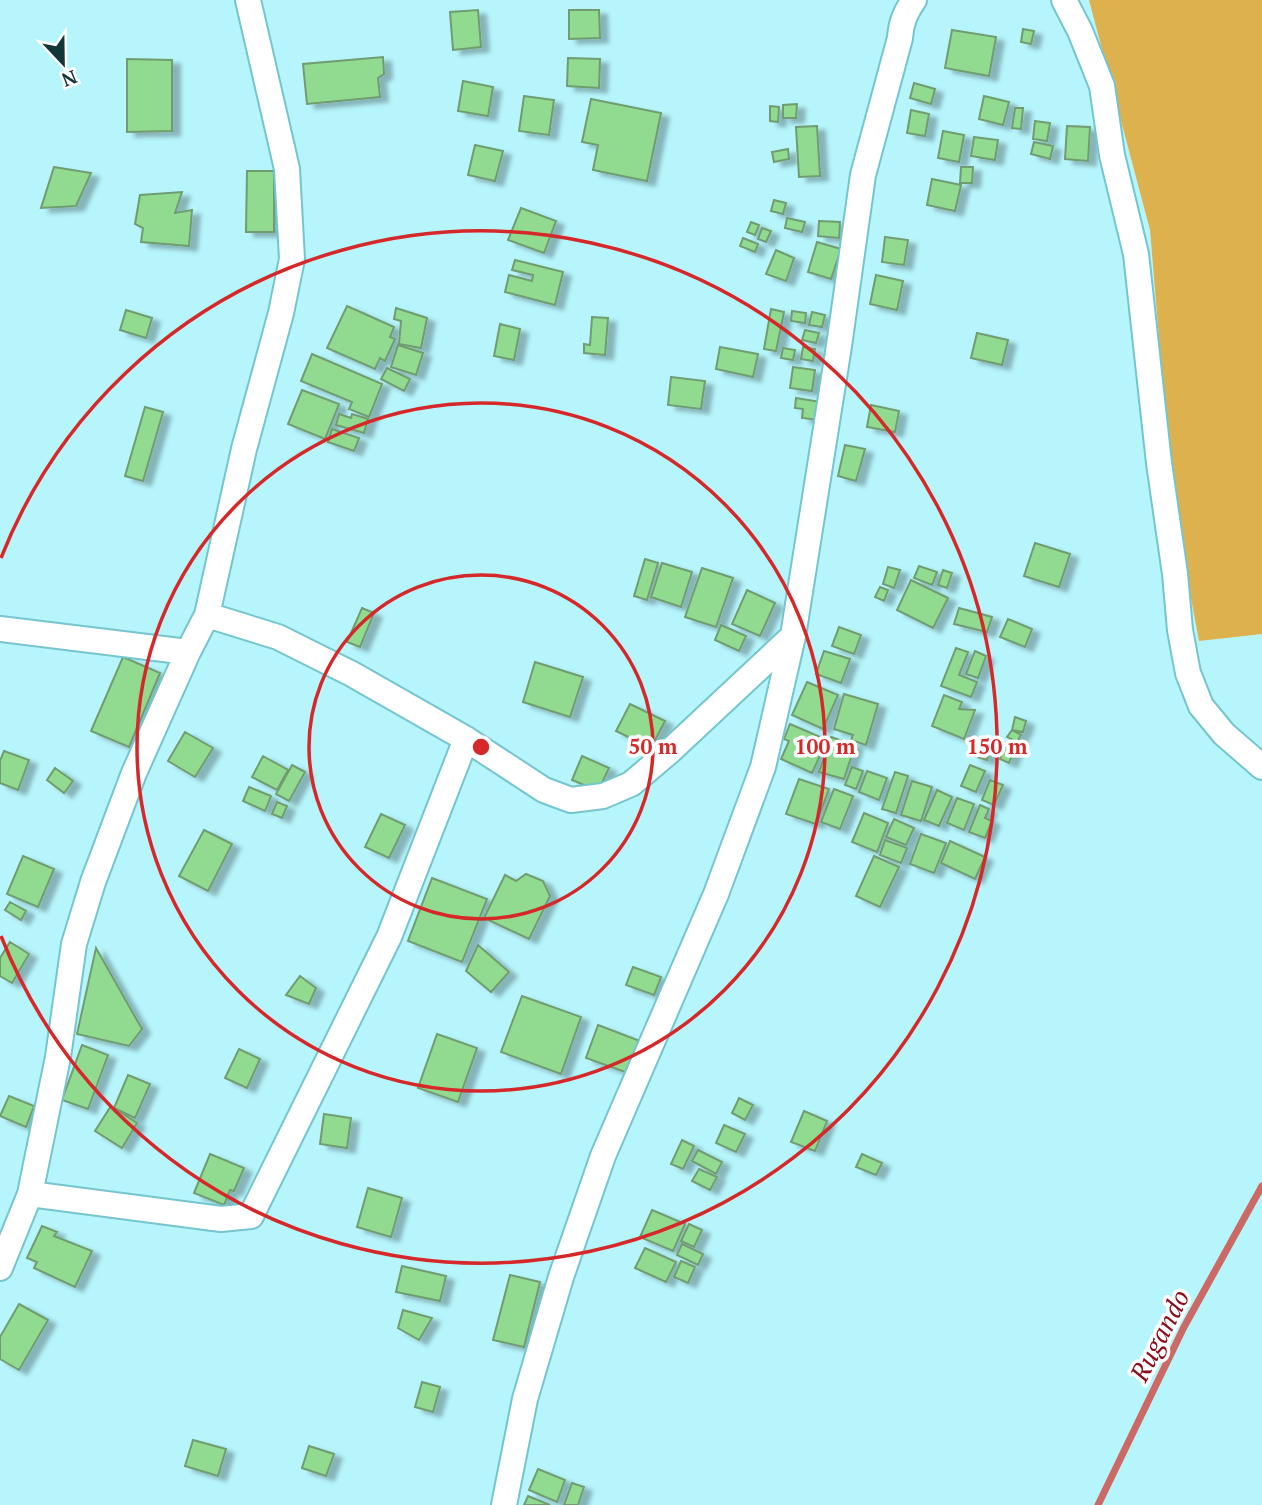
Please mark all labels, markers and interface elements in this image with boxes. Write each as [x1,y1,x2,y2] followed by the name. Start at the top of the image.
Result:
[28,28,98,98] north arrow
[58,65,81,94] text: N
[629,732,678,760] text: 50 m
[795,732,856,760] text: 100 m
[967,732,1028,760] text: 150 m
[469,735,493,759] centre of rings
[1121,1283,1197,1387] water label: Rugando

